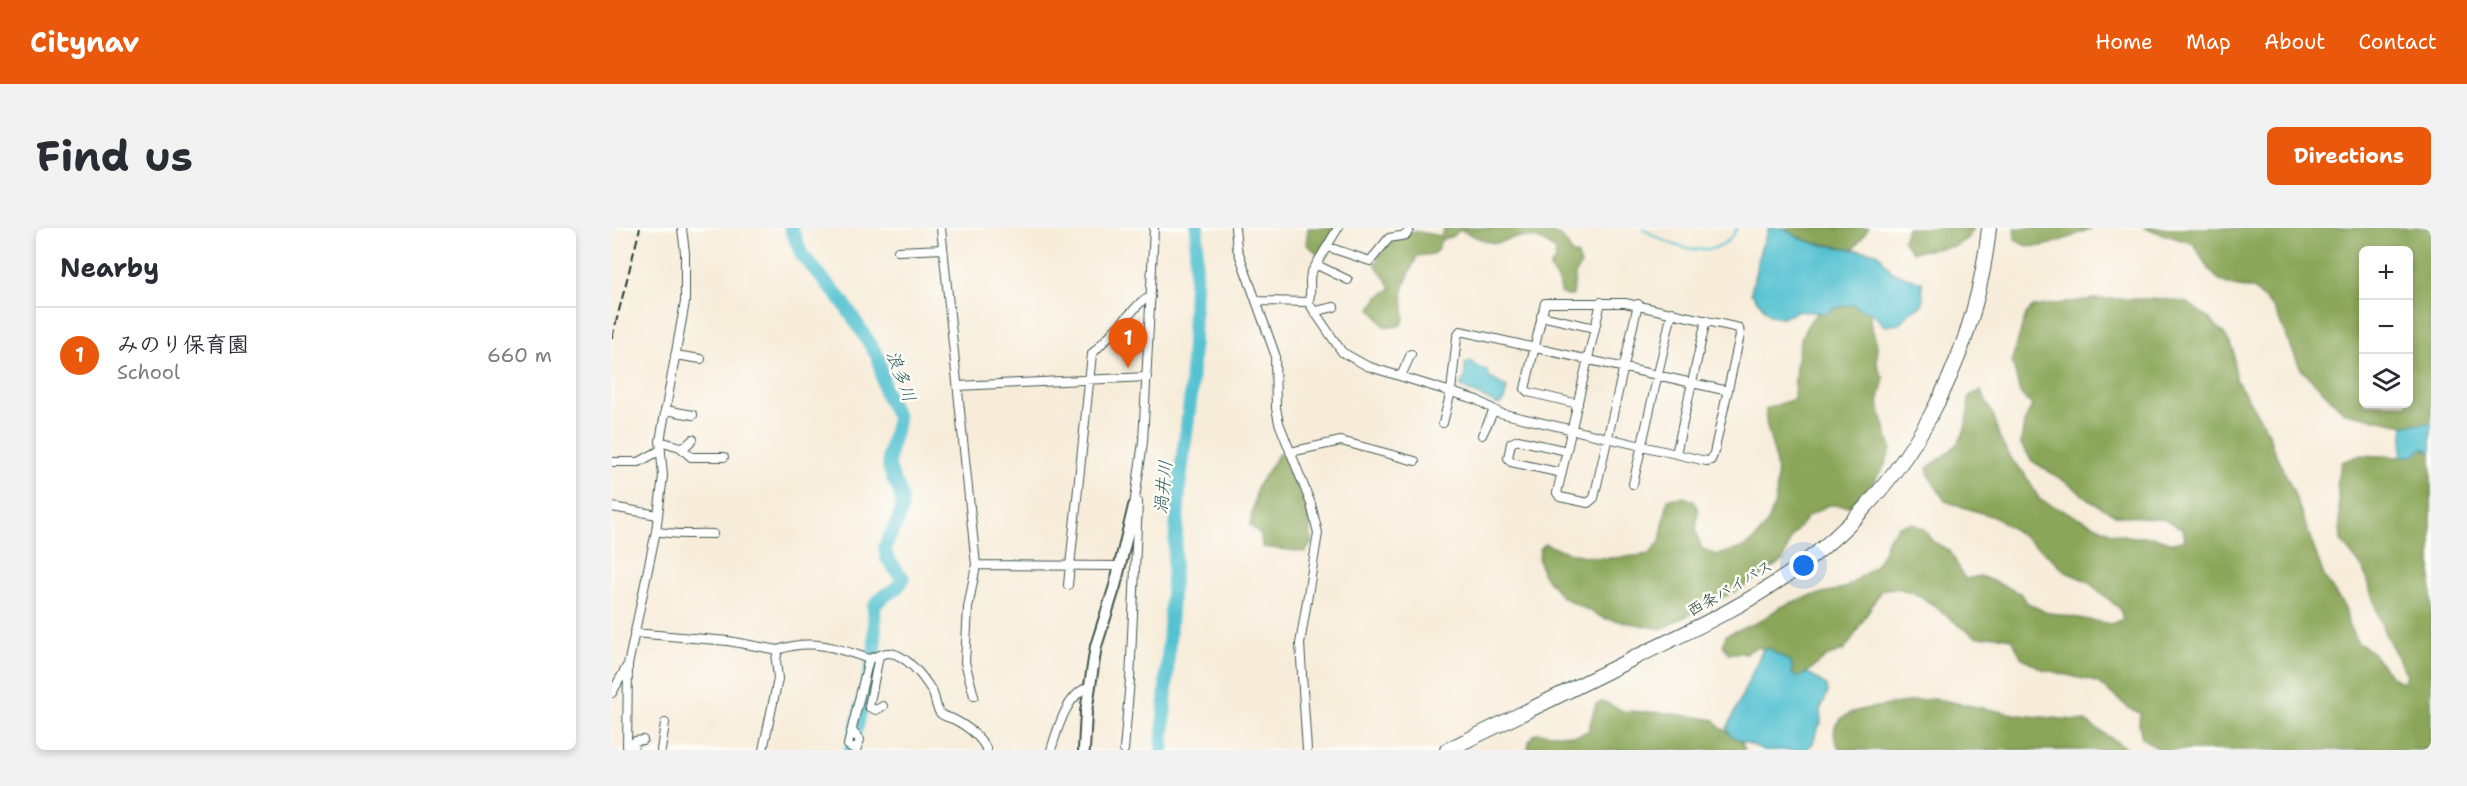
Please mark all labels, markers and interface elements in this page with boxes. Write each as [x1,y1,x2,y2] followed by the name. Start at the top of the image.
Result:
[30,23,139,61] text: Citynav
[2095,28,2153,56] text: Home
[2186,28,2231,56] text: Map
[2264,28,2325,56] text: About
[2358,28,2437,56] text: Contact
[2267,127,2431,185] button: Directions
[36,128,193,184] text: Find us
[2359,246,2413,408] map controls
[2359,246,2413,300] button: +
[60,250,159,285] text: Nearby
[2359,300,2413,354] button: −
[1108,318,1148,368] pin: 1
[117,330,249,359] text: みのり保育園
[75,342,84,368] text: 1
[487,342,552,368] text: 660 m
[880,347,922,405] water label: 浪多川
[2359,354,2413,408] button: layers
[117,359,180,385] text: School
[1148,459,1178,515] water label: 渦井川
[1789,551,1818,580] your location
[1683,555,1777,621] street label: 西条バイパス

